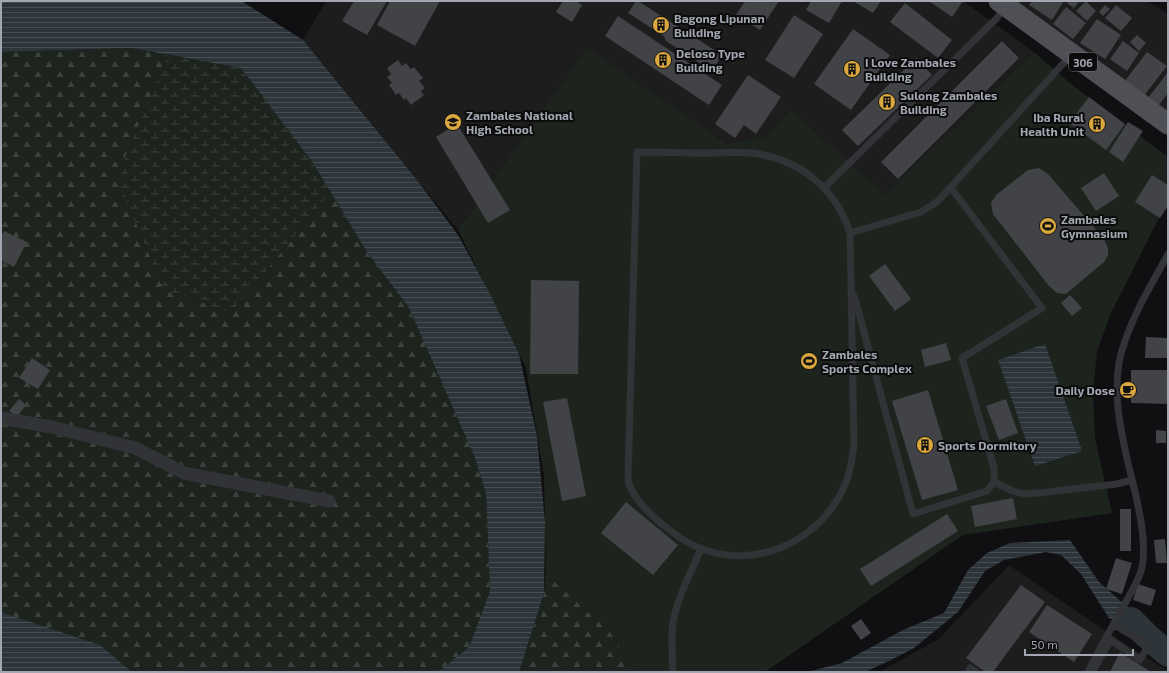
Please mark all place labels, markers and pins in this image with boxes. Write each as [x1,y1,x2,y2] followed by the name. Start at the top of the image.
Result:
[674,11,765,39] place label: Bagong Lipunan Building
[651,15,671,35] building icon: Bagong Lipunan Building
[676,46,745,74] place label: Deloso Type Building
[653,50,673,70] building icon: Deloso Type Building
[865,55,956,83] place label: I Love Zambales Building
[842,59,862,79] building icon: I Love Zambales Building
[900,88,997,116] place label: Sulong Zambales Building
[877,92,897,112] building icon: Sulong Zambales Building
[466,108,573,136] place label: Zambales National High School
[1020,110,1084,138] place label: Iba Rural Health Unit
[443,112,463,132] school or university icon: Zambales National High School
[1087,114,1107,134] building icon: Iba Rural Health Unit
[1061,212,1128,241] place label: Zambales Gymnasium
[1038,216,1058,236] sports icon: Zambales Gymnasium
[822,347,912,375] place label: Zambales Sports Complex
[799,351,819,371] sports icon: Zambales Sports Complex
[1118,380,1138,400] cafe icon: Daily Dose
[1055,383,1115,398] place label: Daily Dose
[915,435,935,455] building icon: Sports Dormitory
[938,438,1037,453] place label: Sports Dormitory

